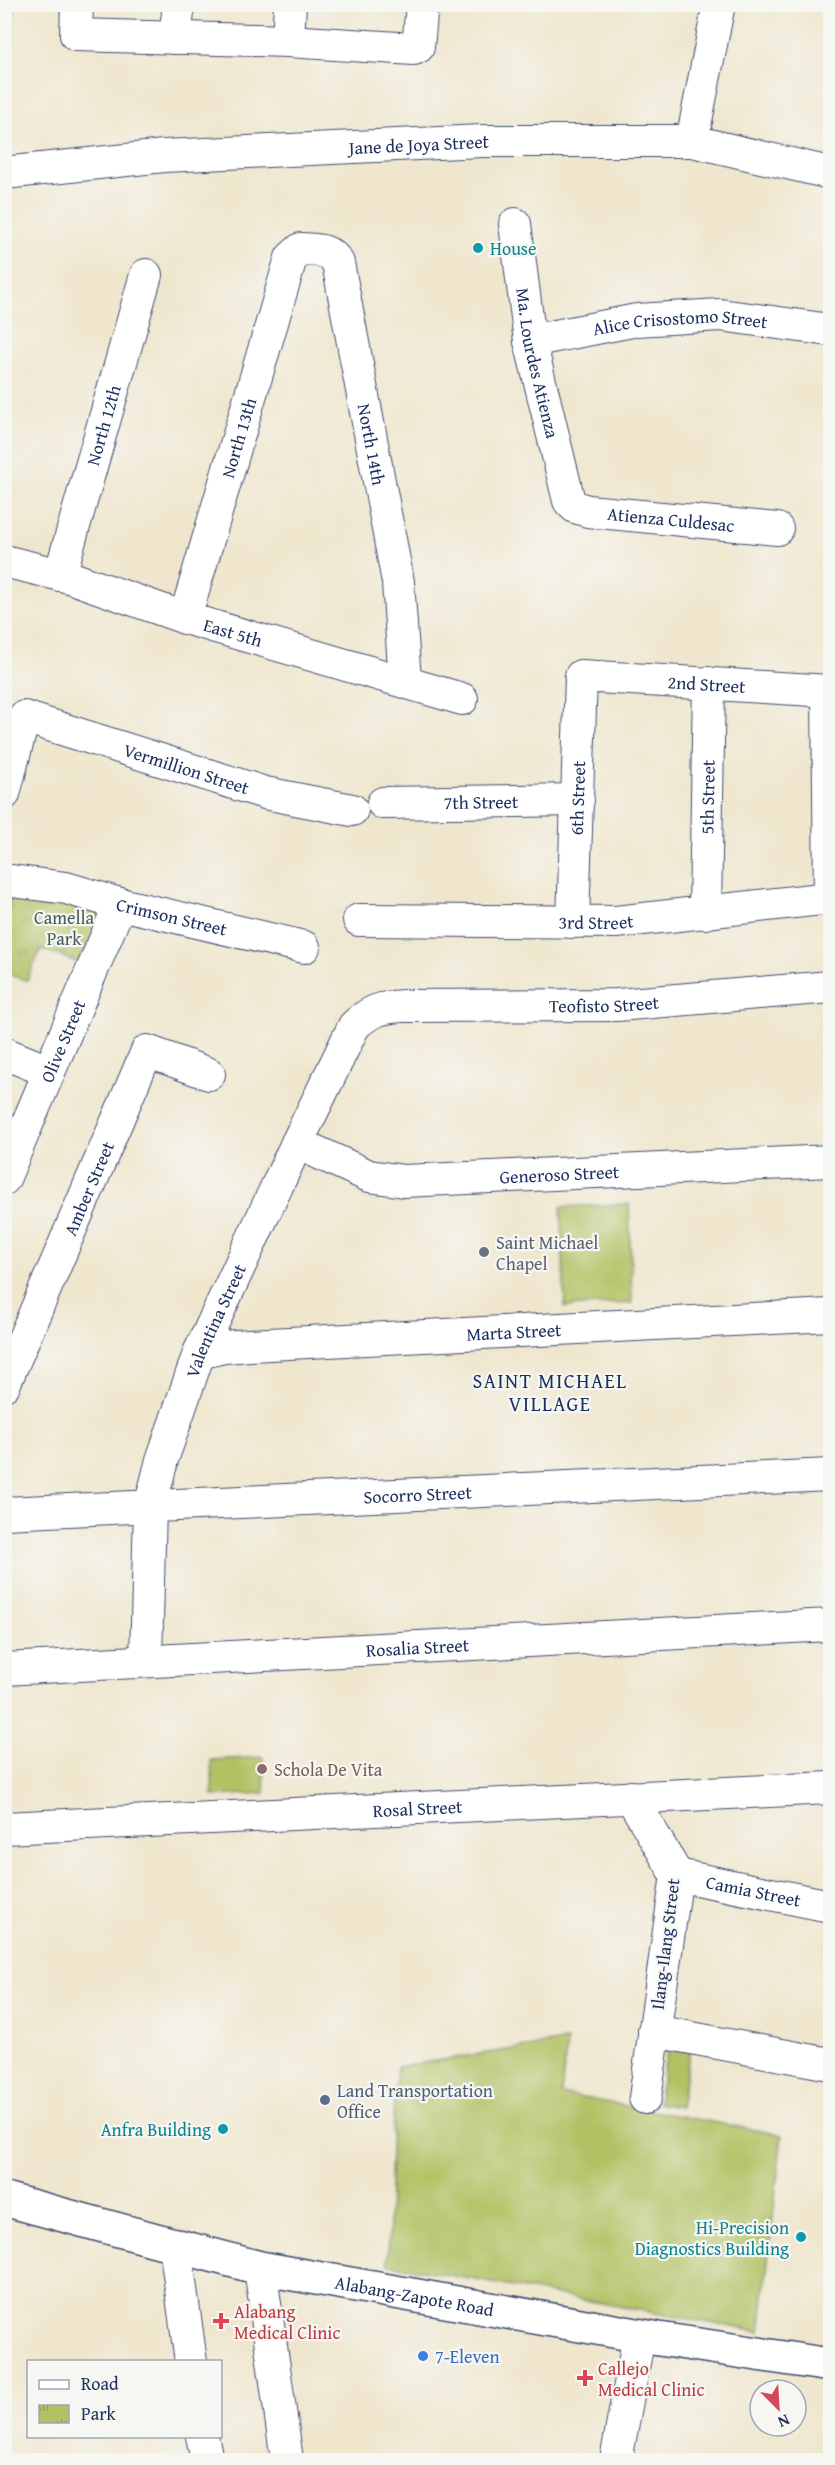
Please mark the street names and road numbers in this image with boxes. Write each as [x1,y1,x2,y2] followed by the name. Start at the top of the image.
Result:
[346,127,490,161] street label: Jane de Joya Street
[510,286,567,441] street label: Ma. Lourdes Atienza
[590,301,770,342] street label: Alice Crisostomo Street
[79,382,127,468] street label: North 12th
[213,394,263,481] street label: North 13th
[351,401,393,487] street label: North 14th
[606,499,736,538] street label: Atienza Culdesac
[200,611,266,653] street label: East 5th
[667,668,747,699] street label: 2nd Street
[120,736,253,801] street label: Vermillion Street
[693,759,721,835] street label: 5th Street
[562,760,592,836] street label: 6th Street
[443,787,519,816] street label: 7th Street
[114,890,230,942] street label: Crimson Street
[558,907,636,936] street label: 3rd Street
[549,988,661,1019] street label: Teofisto Street
[33,995,92,1086] street label: Olive Street
[56,1136,121,1240] street label: Amber Street
[499,1157,620,1190] street label: Generoso Street
[178,1258,253,1381] street label: Valentina Street
[466,1315,563,1347] street label: Marta Street
[363,1478,473,1510] street label: Socorro Street
[365,1631,470,1663] street label: Rosalia Street
[372,1792,464,1824] street label: Rosal Street
[704,1868,804,1913] street label: Camia Street
[644,1876,687,2011] street label: Ilang-Ilang Street
[333,2268,496,2323] street label: Alabang-Zapote Road

